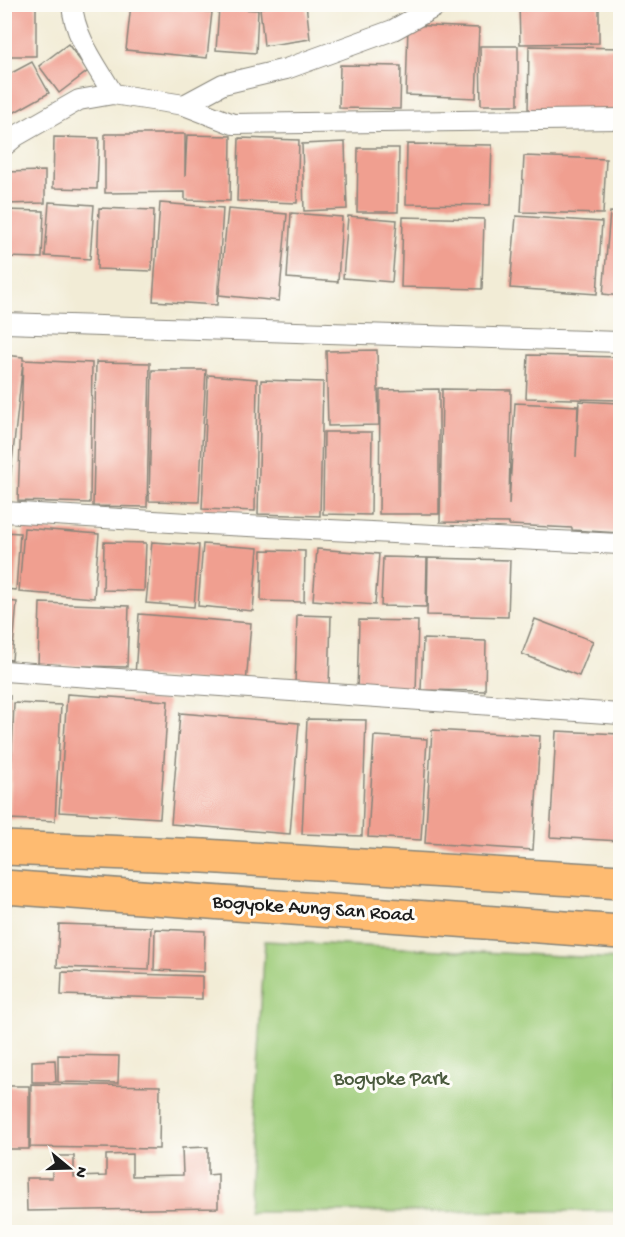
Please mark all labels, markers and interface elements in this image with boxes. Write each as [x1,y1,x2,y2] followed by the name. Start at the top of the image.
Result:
[211,891,416,929] street label: Bogyoke Aung San Road
[333,1069,450,1092] park label: Bogyoke Park
[39,1138,99,1198] north arrow
[69,1164,91,1180] text: N

